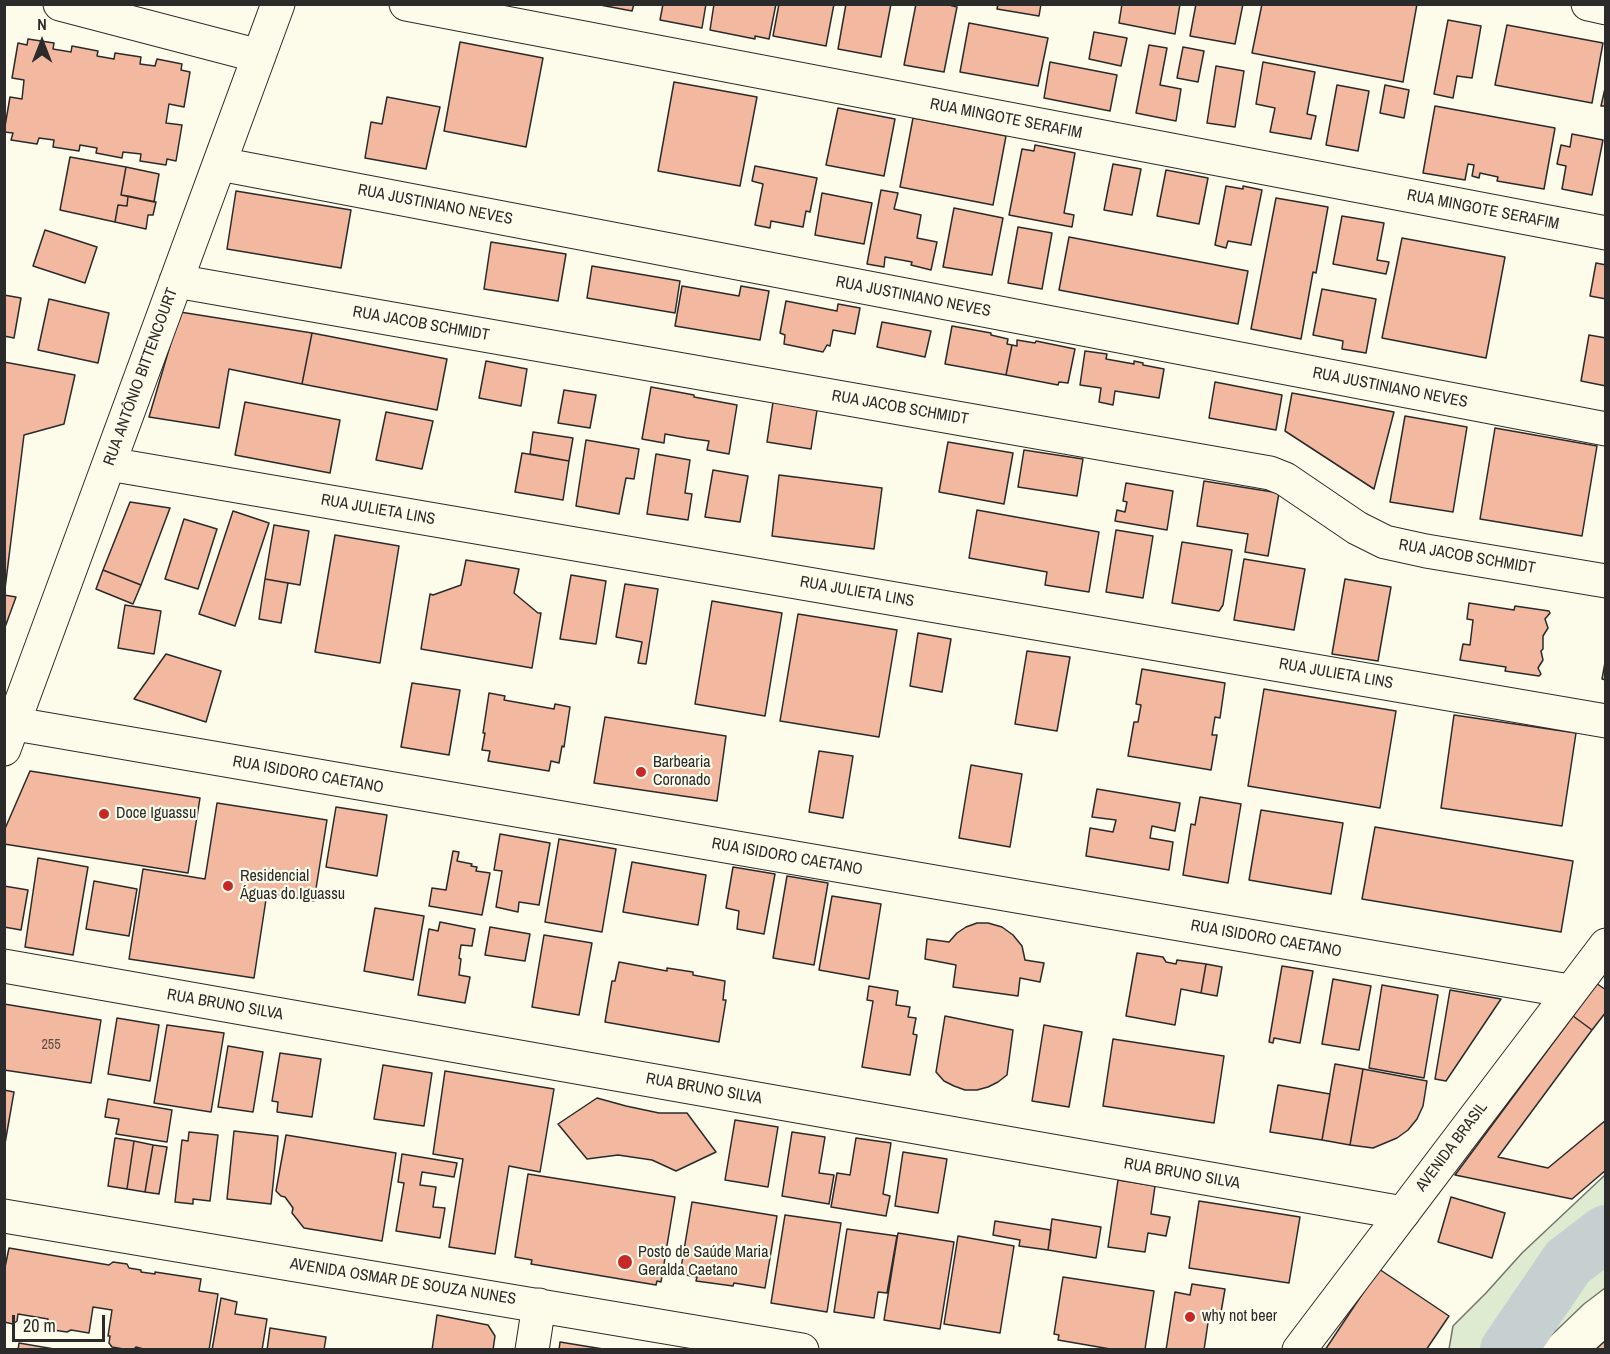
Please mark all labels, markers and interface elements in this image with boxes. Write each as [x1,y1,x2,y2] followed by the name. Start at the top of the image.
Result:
[12,12,72,72] north arrow
[37,13,47,35] text: N
[928,95,1084,143] street label: RUA MINGOTE SERAFIM
[356,181,514,229] street label: RUA JUSTINIANO NEVES
[1405,186,1561,234] street label: RUA MINGOTE SERAFIM
[834,273,992,321] street label: RUA JUSTINIANO NEVES
[100,286,182,468] street label: RUA ANTÔNIO BITTENCOURT
[351,303,491,345] street label: RUA JACOB SCHMIDT
[1311,364,1469,412] street label: RUA JUSTINIANO NEVES
[830,387,970,429] street label: RUA JACOB SCHMIDT
[319,491,437,529] street label: RUA JULIETA LINS
[1397,536,1537,578] street label: RUA JACOB SCHMIDT
[798,573,916,611] street label: RUA JULIETA LINS
[1277,655,1395,693] street label: RUA JULIETA LINS
[231,752,385,798] street label: RUA ISIDORO CAETANO
[653,753,711,791] place label: Barbearia Coronado
[634,765,648,779] marker: Barbearia Coronado
[116,804,196,824] place label: Doce Iguassu
[97,807,111,821] marker: Doce Iguassu
[710,834,864,880] street label: RUA ISIDORO CAETANO
[240,867,345,905] place label: Residencial Águas do Iguassu
[221,879,235,893] marker: Residencial Águas do Iguassu
[1189,916,1343,962] street label: RUA ISIDORO CAETANO
[165,985,285,1025] street label: RUA BRUNO SILVA
[41,1037,61,1053] house number: 255
[644,1069,764,1109] street label: RUA BRUNO SILVA
[1412,1099,1492,1195] street label: AVENIDA BRASIL
[1122,1154,1242,1194] street label: RUA BRUNO SILVA
[638,1243,769,1281] place label: Posto de Saúde Maria Geralda Caetano
[616,1253,634,1271] marker: Posto de Saúde Maria Geralda Caetano
[289,1255,517,1309] street label: AVENIDA OSMAR DE SOUZA NUNES
[15,1303,108,1341] scale bar
[1202,1307,1277,1327] place label: why not beer
[1183,1310,1197,1324] marker: why not beer
[23,1313,56,1338] text: 20 m

